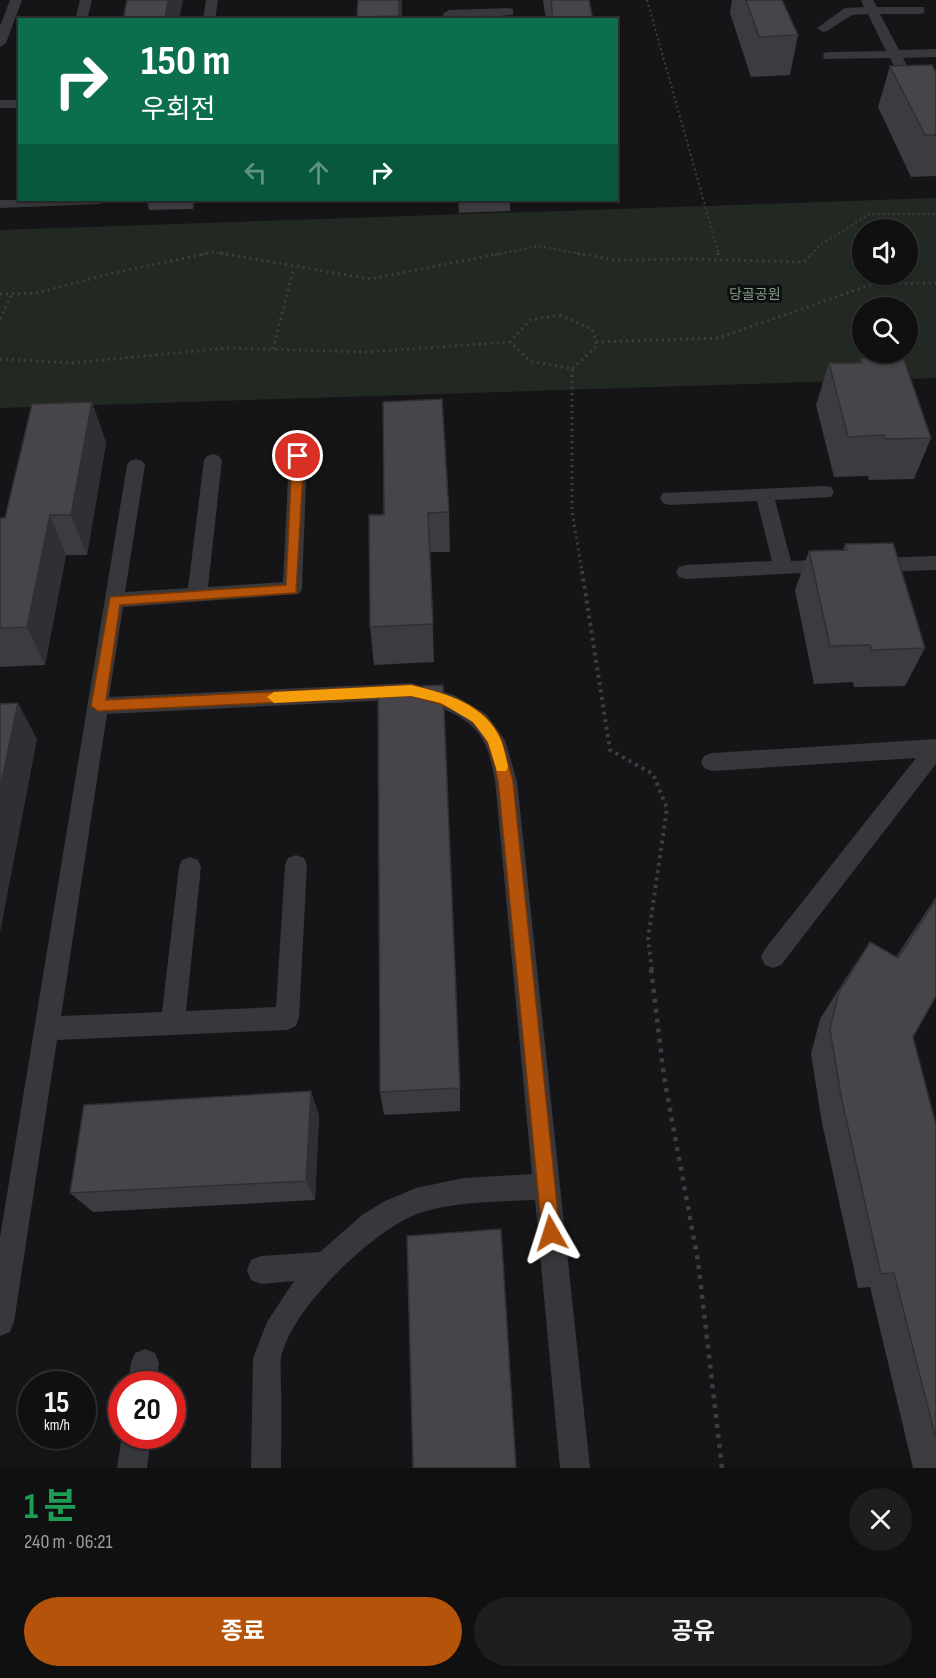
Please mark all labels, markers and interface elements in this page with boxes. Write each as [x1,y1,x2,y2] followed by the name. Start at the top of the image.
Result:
[141,36,230,87] text: 150 m
[42,42,120,120] icon: right
[141,94,216,126] text: 우회전
[239,156,272,189] icon: left
[302,156,335,189] icon: ahead
[365,156,398,189] icon: right
[852,219,918,363] map controls
[852,219,918,285] button: sound
[729,286,781,303] park label: 당골공원
[852,297,918,363] button: search
[272,430,323,481] pin
[281,439,314,472] icon: arrive
[519,1201,583,1265] position arrow
[108,1371,186,1449] speed limit sign: 20
[45,1385,70,1421] text: 15
[44,1416,70,1435] text: km/h
[24,1486,77,1529] text: 1 분
[849,1488,912,1551] button: close
[24,1530,113,1554] text: 240 m · 06:21
[24,1597,462,1666] button: 종료
[474,1597,912,1666] button: 공유

